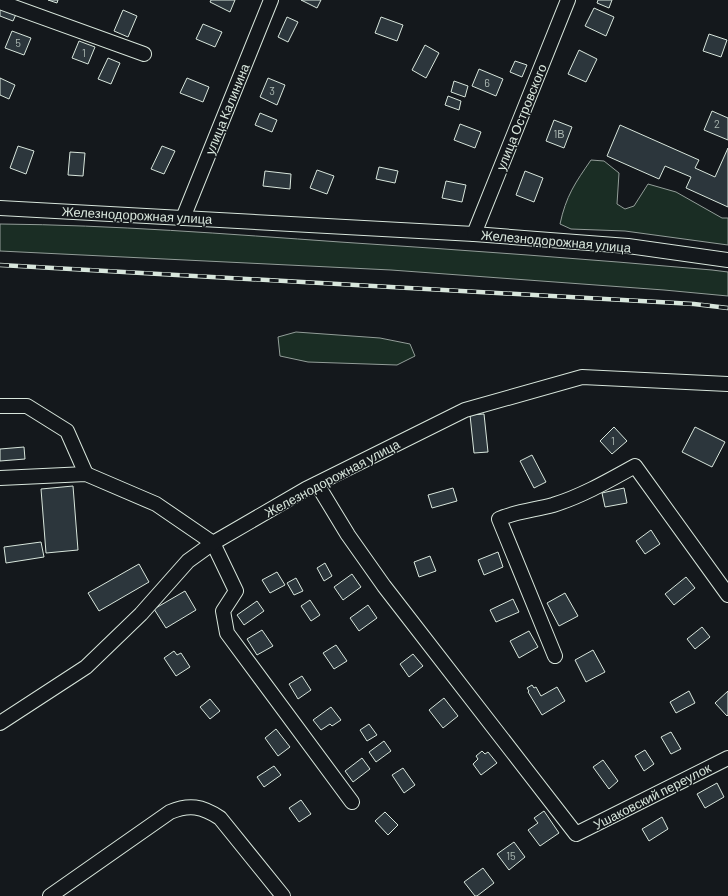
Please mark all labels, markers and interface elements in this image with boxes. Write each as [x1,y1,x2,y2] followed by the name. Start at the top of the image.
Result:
[15,36,21,49] house number: 5
[82,46,86,59] house number: 1
[201,60,253,157] street label: улица Калинина
[492,61,550,173] street label: улица Островского
[484,76,490,89] house number: 6
[269,84,275,97] house number: 3
[714,117,720,130] house number: 2
[553,127,565,140] house number: 1В
[61,203,214,227] street label: Железнодорожная улица
[480,226,633,256] street label: Железнодорожная улица
[611,434,615,447] house number: 1
[262,435,403,520] street label: Железнодорожная улица
[590,759,714,833] street label: Ушаковский переулок
[506,849,516,862] house number: 15

